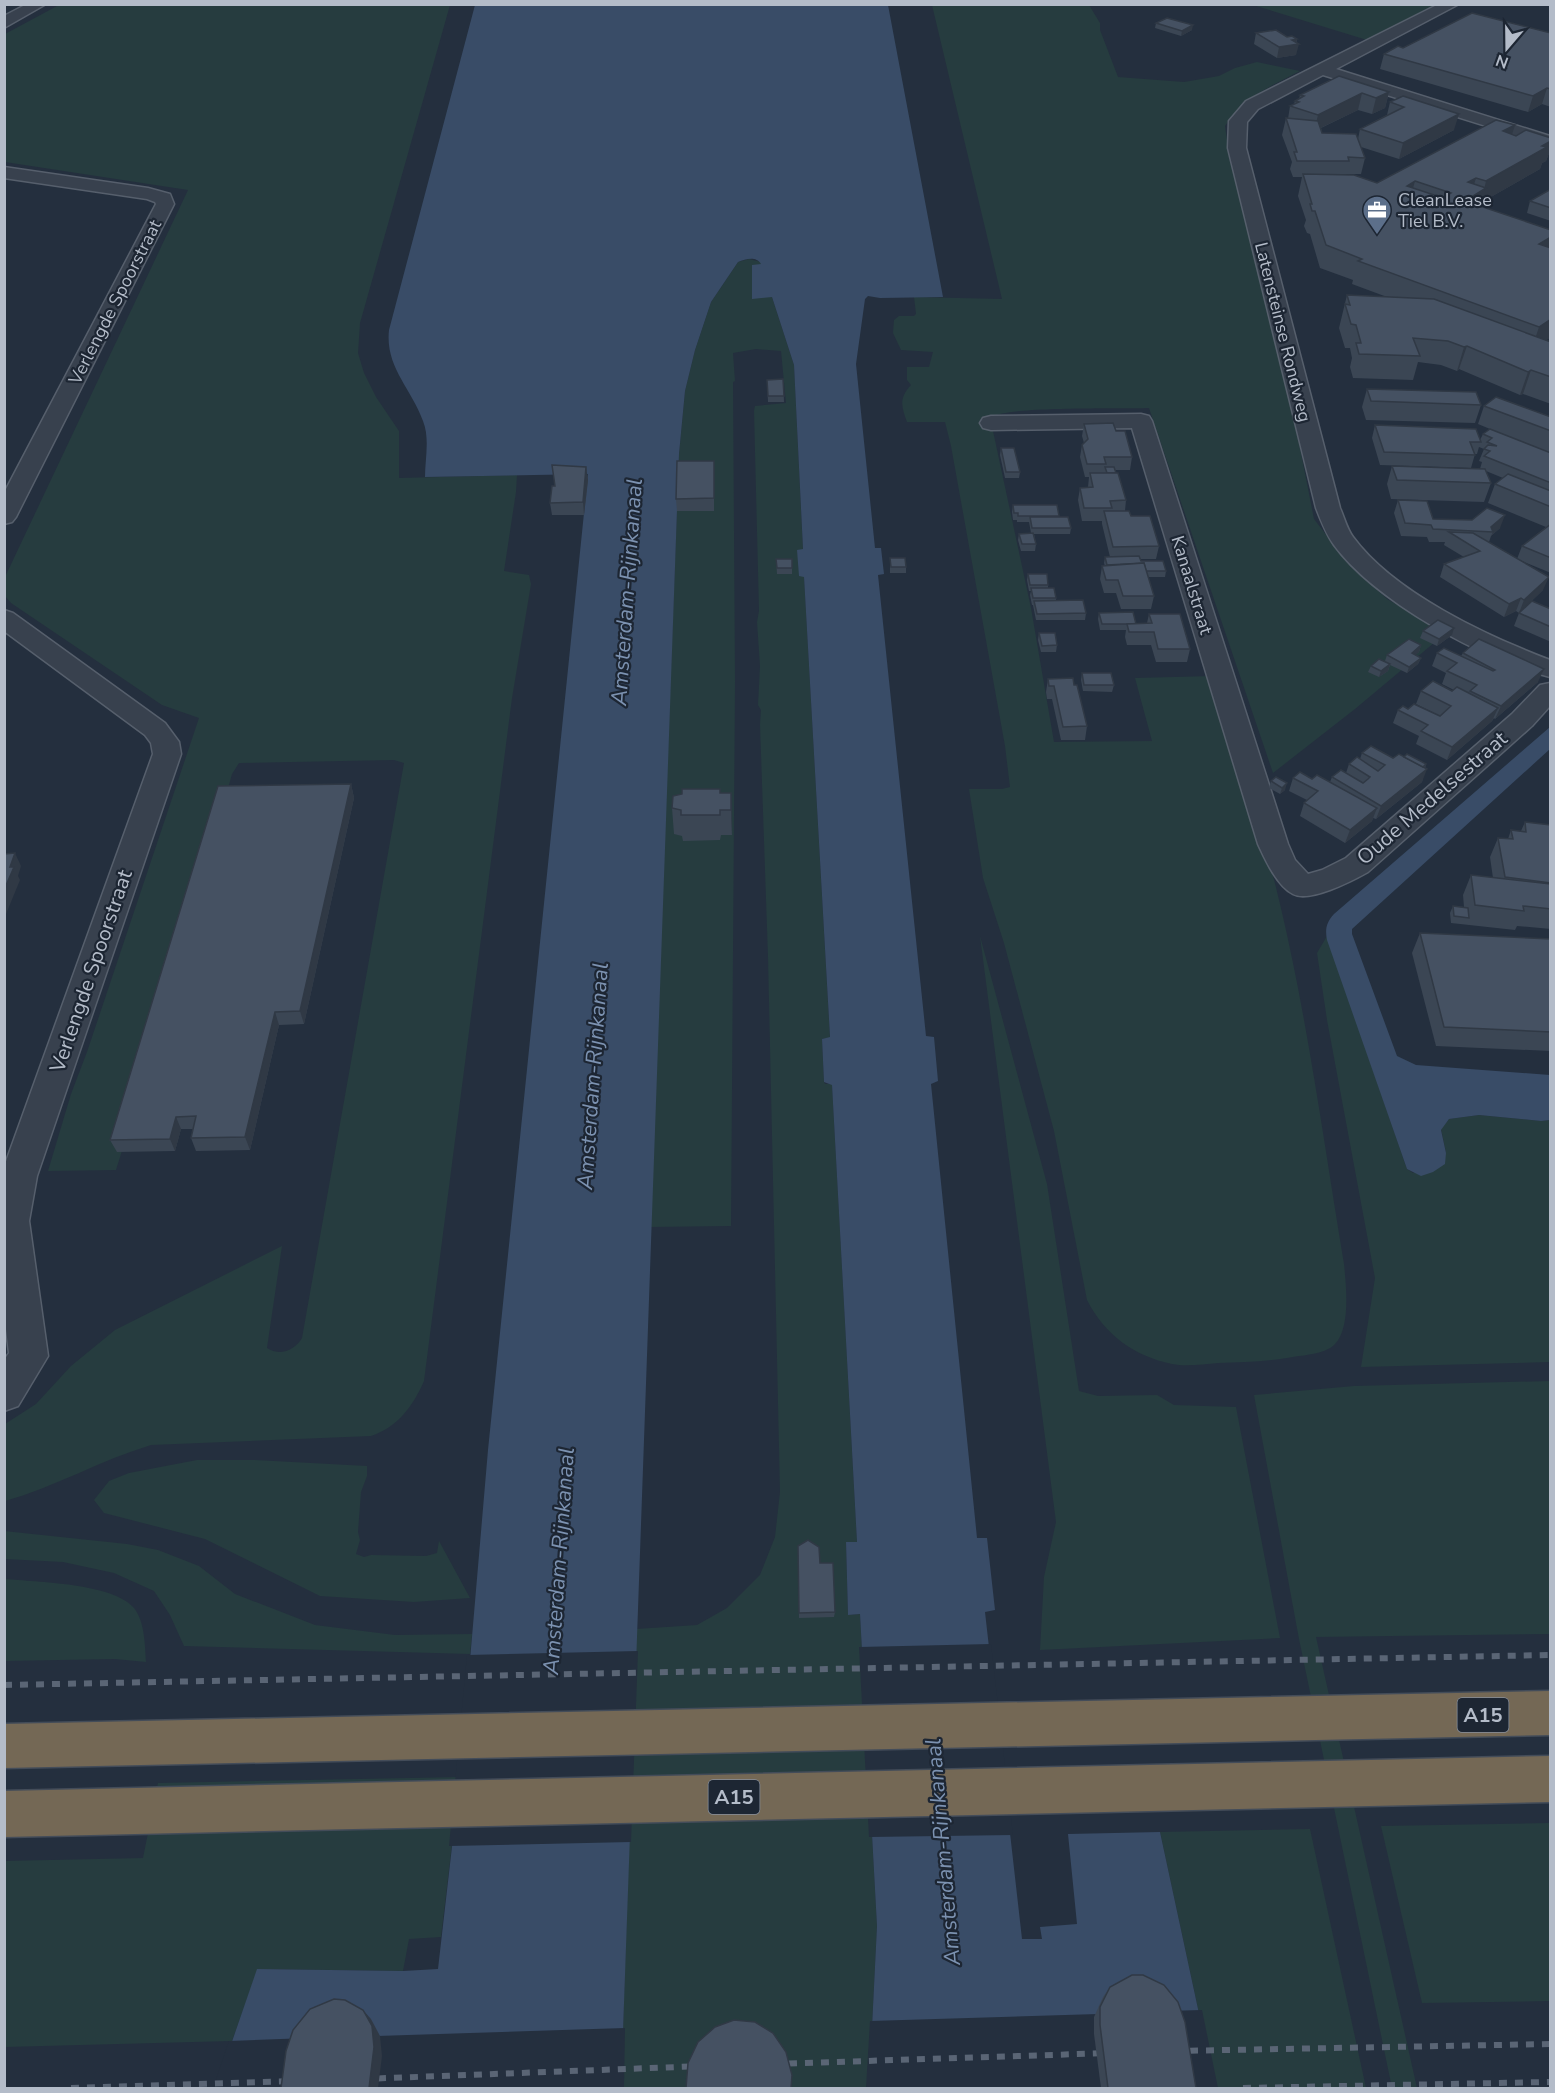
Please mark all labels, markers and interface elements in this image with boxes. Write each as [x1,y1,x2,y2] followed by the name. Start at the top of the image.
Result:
[1477,18,1537,78] north arrow
[1493,49,1512,74] text: N
[1398,188,1492,233] place label: CleanLease Tiel B.V.
[1361,194,1393,236] office icon: CleanLease Tiel B.V.
[62,215,167,390] street label: Verlengde Spoorstraat
[1249,240,1317,424] street label: Latensteinse Rondweg
[604,478,650,707] water label: Amsterdam-Rijnkanaal
[1166,533,1219,638] street label: Kanaalstraat
[1351,724,1514,871] street label: Oude Medelsestraat
[43,865,139,1077] street label: Verlengde Spoorstraat
[570,962,616,1191] water label: Amsterdam-Rijnkanaal
[536,1447,582,1676] water label: Amsterdam-Rijnkanaal
[1458,1698,1508,1732] road number: A15
[918,1737,968,1968] water label: Amsterdam-Rijnkanaal
[708,1780,760,1814] road number: A15

